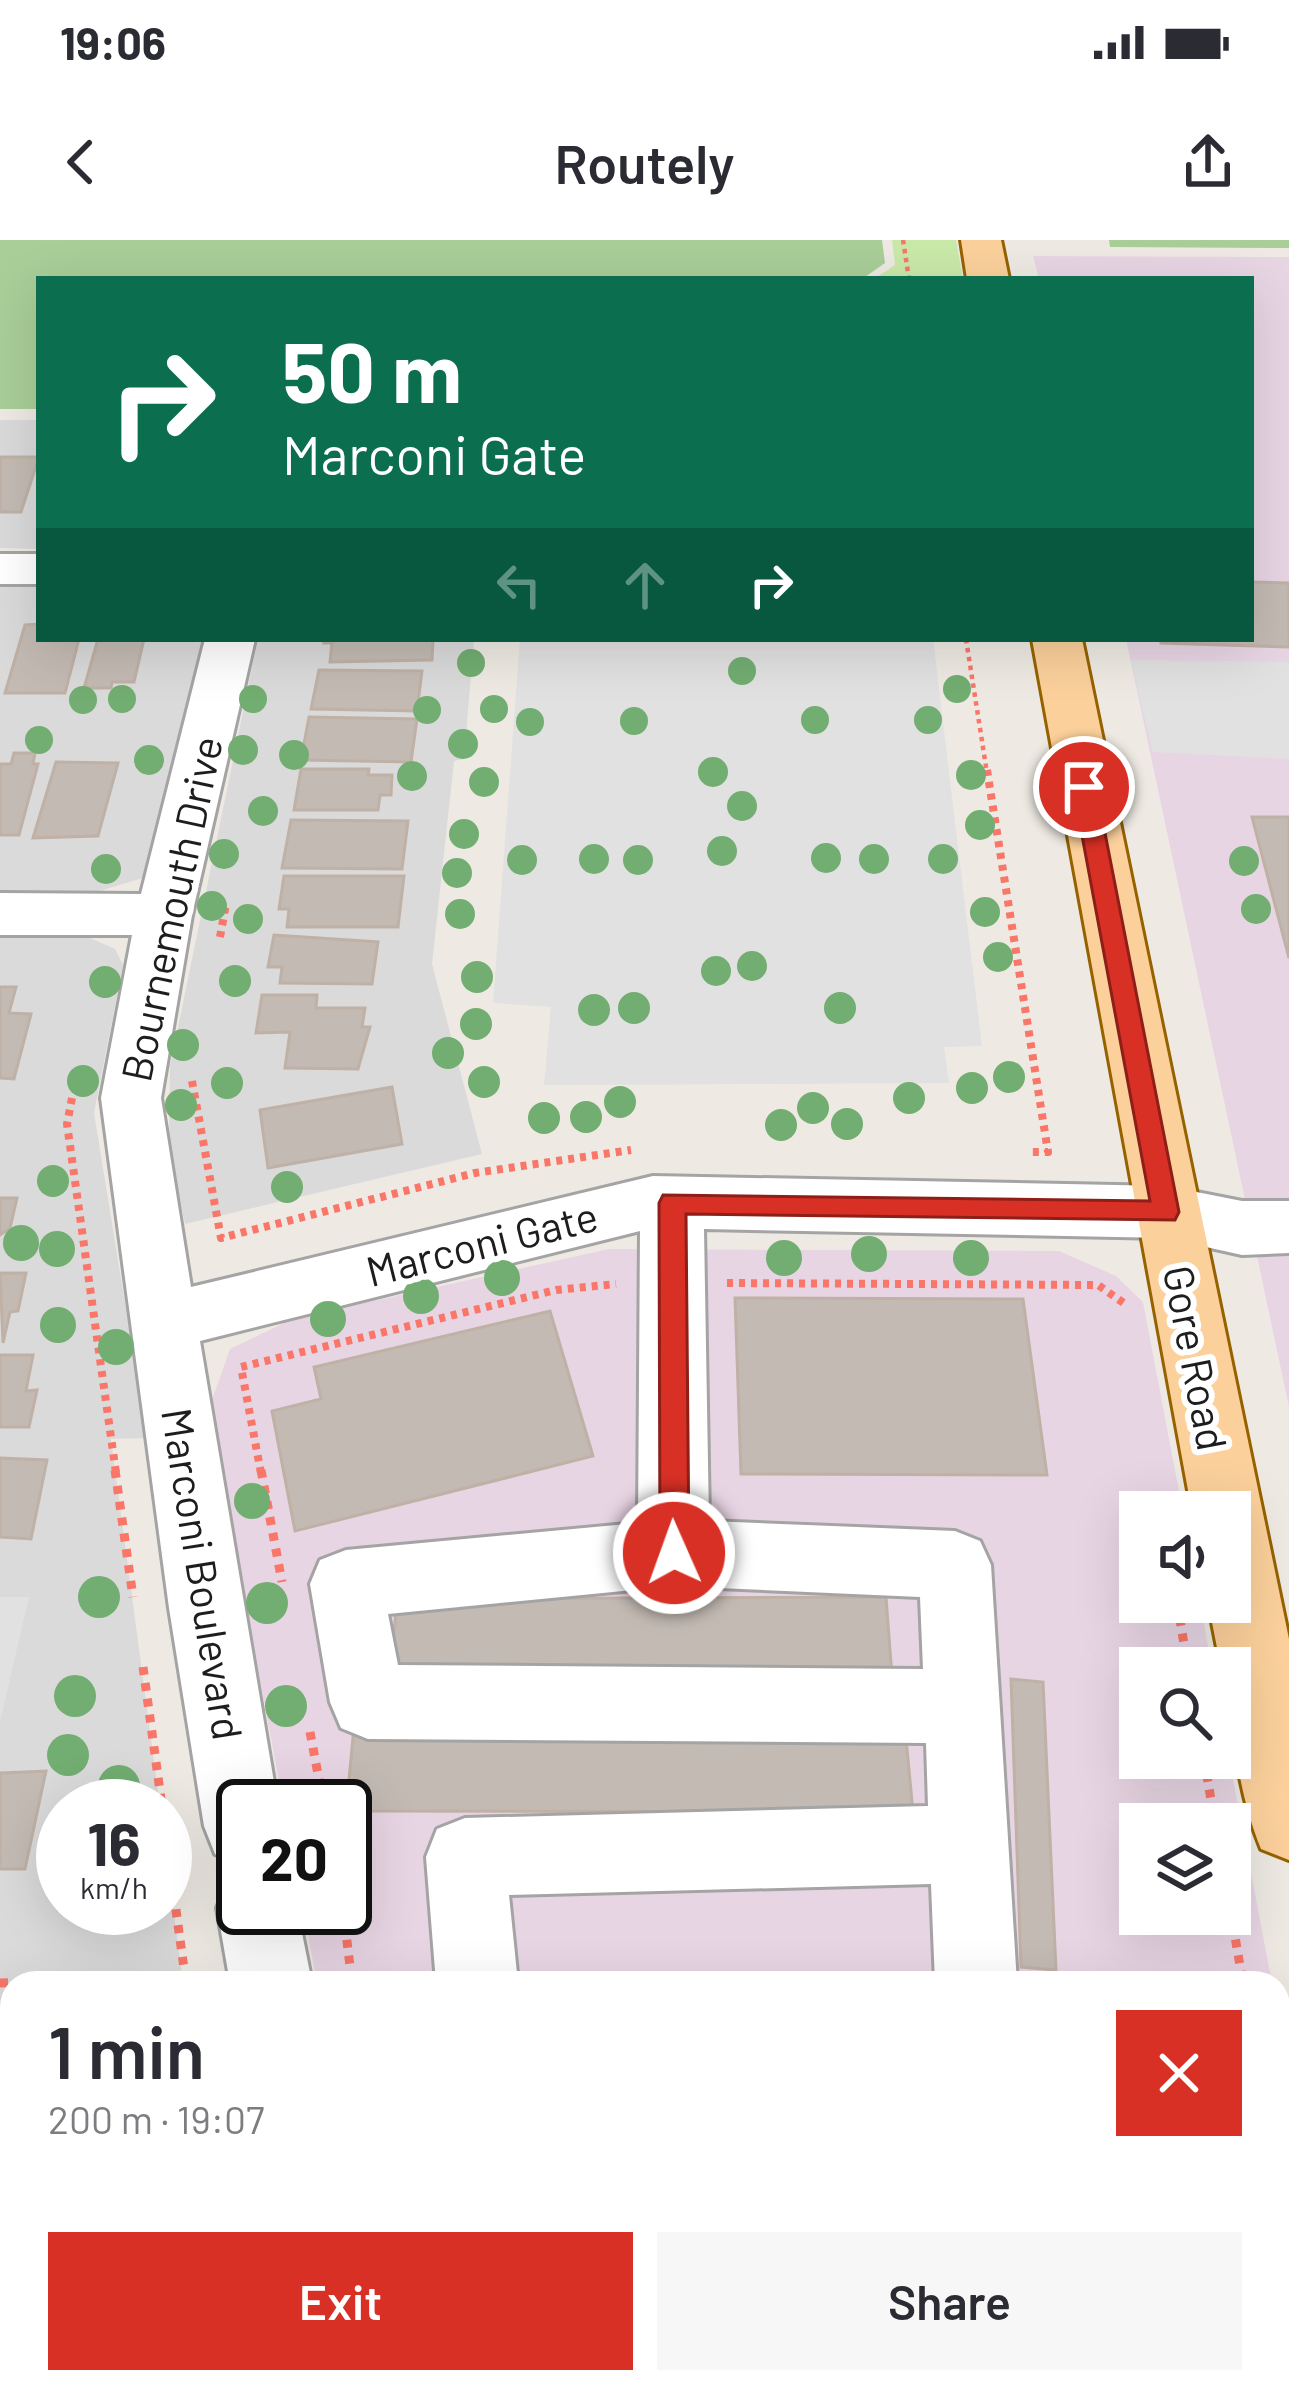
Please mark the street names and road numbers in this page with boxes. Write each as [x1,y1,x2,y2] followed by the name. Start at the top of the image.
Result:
[109,731,231,1086] street label: Bournemouth Drive
[361,1189,602,1295] street label: Marconi Gate
[1155,1261,1239,1454] street label: Gore Road
[153,1404,255,1743] street label: Marconi Boulevard

